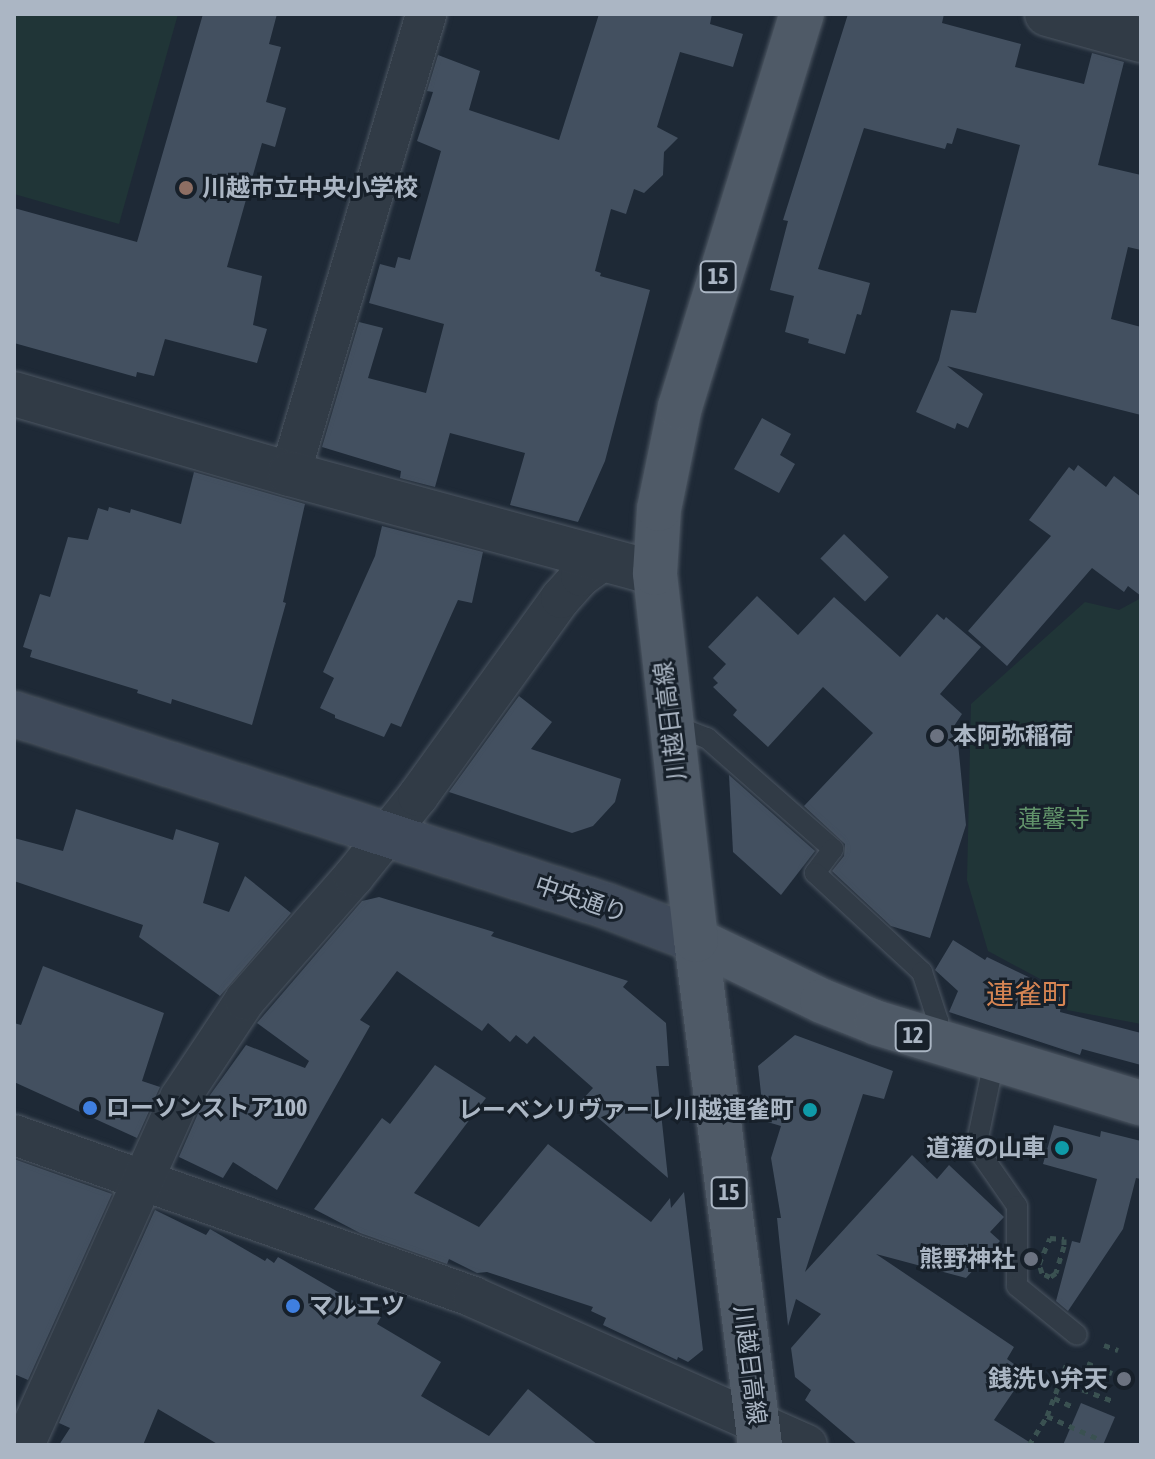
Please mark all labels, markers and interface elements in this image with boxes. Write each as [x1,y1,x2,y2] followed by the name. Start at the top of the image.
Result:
[202,174,418,202] place label: 川越市立中央小学校
[177,179,195,197] marker: 川越市立中央小学校
[698,259,738,295] road number: 15
[648,660,692,782] street label: 川越日高線
[953,722,1073,750] place label: 本阿弥稲荷
[928,727,946,745] marker: 本阿弥稲荷
[1018,805,1090,833] park label: 蓮馨寺
[531,870,631,928] street label: 中央通り
[986,977,1070,1011] district label: 連雀町
[893,1018,933,1054] road number: 12
[106,1094,308,1122] place label: ローソンストア100
[458,1096,794,1124] place label: レーベンリヴァーレ川越連雀町
[81,1099,99,1117] marker: ローソンストア100
[801,1101,819,1119] marker: レーベンリヴァーレ川越連雀町
[926,1134,1046,1162] place label: 道灌の山車
[1053,1139,1071,1157] marker: 道灌の山車
[709,1175,749,1211] road number: 15
[919,1245,1015,1273] place label: 熊野神社
[1022,1250,1040,1268] marker: 熊野神社
[309,1292,405,1320] place label: マルエツ
[284,1297,302,1315] marker: マルエツ
[728,1304,772,1426] street label: 川越日高線
[988,1365,1108,1393] place label: 銭洗い弁天
[1115,1370,1133,1388] marker: 銭洗い弁天

